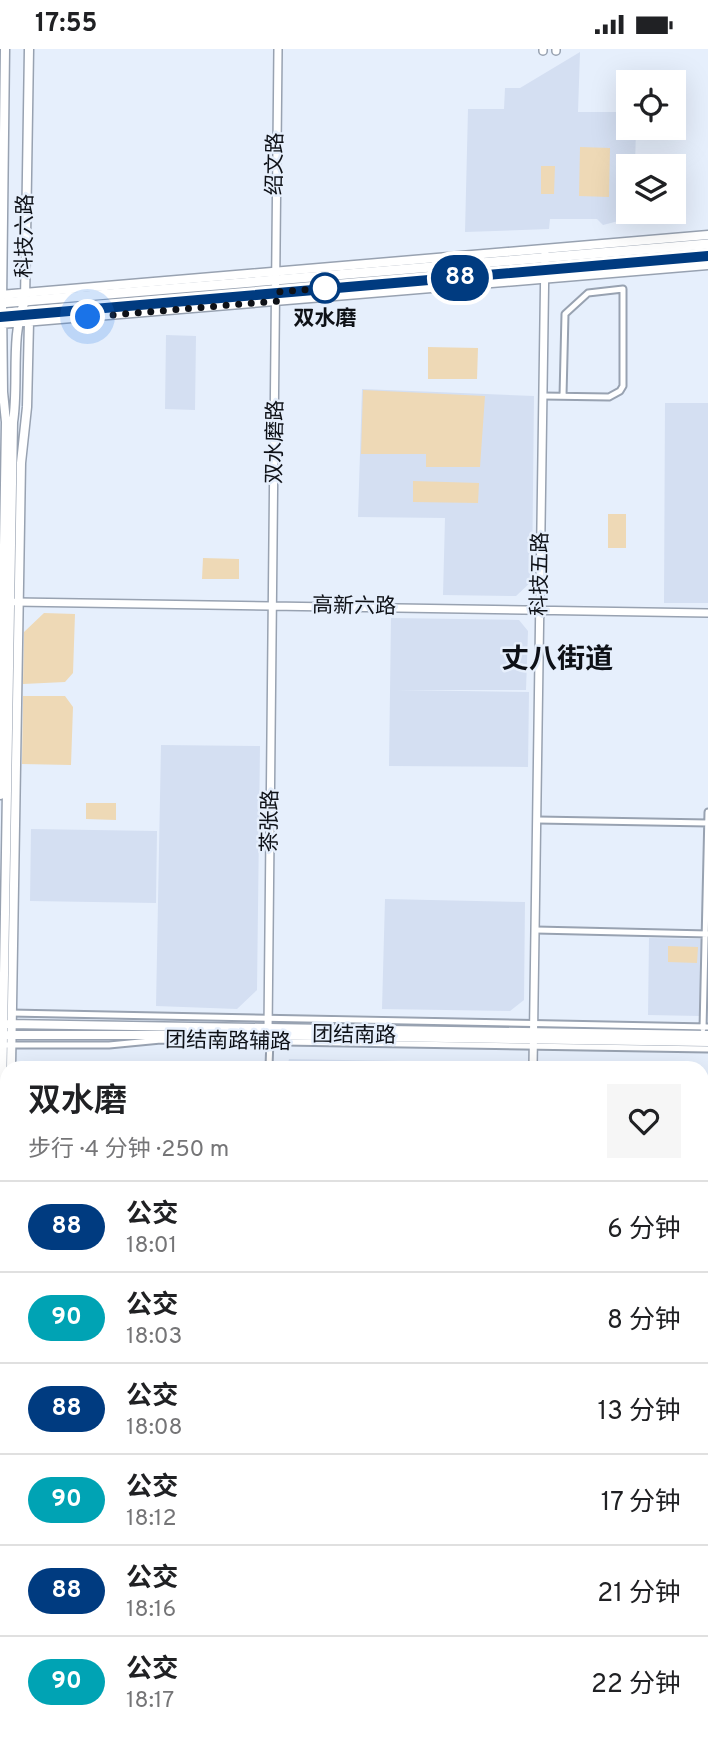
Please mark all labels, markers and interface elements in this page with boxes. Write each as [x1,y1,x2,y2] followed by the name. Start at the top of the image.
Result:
[35,8,97,41] text: 17:55
[616,70,686,224] map controls
[616,70,686,140] button: locate
[262,132,290,196] street label: 绍文路
[616,154,686,224] button: layers
[12,194,40,278] street label: 科技六路
[428,255,491,301] line badge: 88
[445,263,475,293] text: 88
[310,273,340,303] marker: 双水磨
[70,299,105,334] your location
[294,306,357,333] place label: 双水磨
[262,400,290,484] street label: 双水磨路
[527,532,555,616] street label: 科技五路
[312,593,396,621] street label: 高新六路
[501,643,613,679] district label: 丈八街道
[257,789,285,853] street label: 茶张路
[312,1022,396,1050] street label: 团结南路
[165,1027,291,1057] street label: 团结南路辅路
[28,1082,127,1124] text: 双水磨
[607,1084,681,1158] button: heart
[28,1136,229,1165] text: 步行 · 4 分钟 · 250 m
[126,1199,178,1232] text: 公交
[51,1212,82,1242] text: 88
[607,1214,681,1247] text: 6 分钟
[126,1232,177,1261] text: 18:01
[126,1290,178,1323] text: 公交
[51,1303,82,1333] text: 90
[607,1305,681,1338] text: 8 分钟
[126,1323,182,1352] text: 18:03
[126,1381,178,1414] text: 公交
[51,1394,82,1424] text: 88
[598,1396,681,1429] text: 13 分钟
[126,1414,183,1443] text: 18:08
[126,1472,178,1505] text: 公交
[51,1485,82,1515] text: 90
[601,1487,681,1520] text: 17 分钟
[126,1505,176,1534] text: 18:12
[126,1563,178,1596] text: 公交
[51,1576,82,1606] text: 88
[597,1578,681,1611] text: 21 分钟
[126,1596,176,1625] text: 18:16
[126,1654,178,1687] text: 公交
[51,1667,82,1697] text: 90
[591,1669,681,1702] text: 22 分钟
[126,1687,174,1716] text: 18:17

